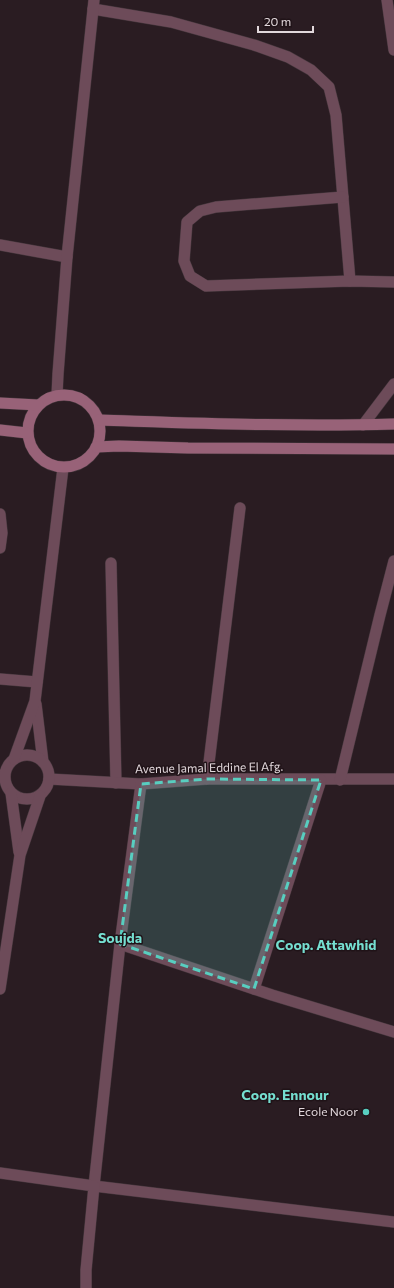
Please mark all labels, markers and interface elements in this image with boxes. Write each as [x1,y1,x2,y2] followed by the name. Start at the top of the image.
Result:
[258,8,313,34] scale bar
[264,14,291,28] text: 20 m
[135,759,283,776] street label: Avenue Jamal Eddine El Afg.
[98,929,142,946] district label: Soujda
[275,936,377,953] district label: Coop. Attawhid
[241,1086,329,1103] district label: Coop. Ennour
[298,1104,358,1118] place label: Ecole Noor
[361,1107,371,1117] marker: Ecole Noor

